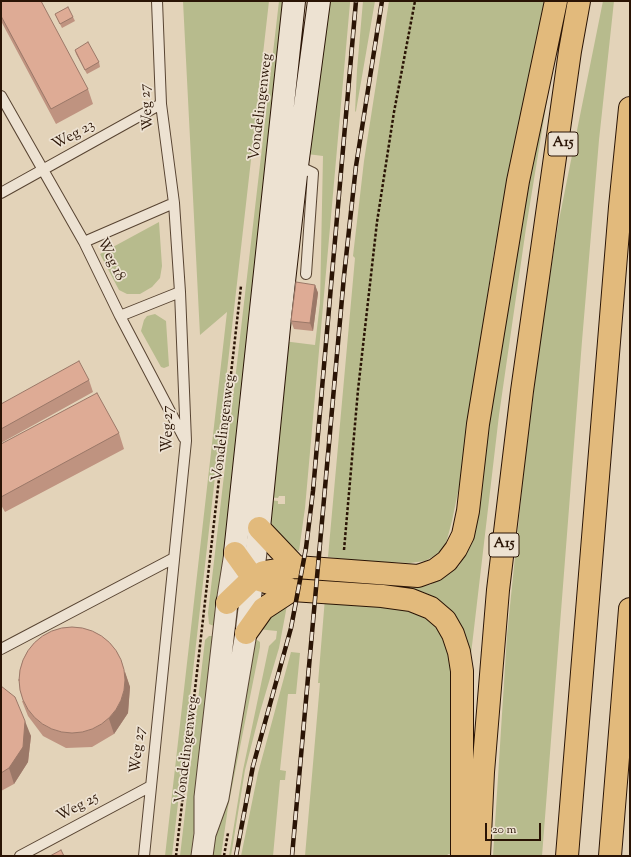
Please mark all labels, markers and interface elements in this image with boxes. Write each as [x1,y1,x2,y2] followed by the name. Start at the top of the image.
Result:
[247,52,277,162] street label: Vondelingenweg
[137,83,159,131] street label: Weg 27
[50,117,98,155] street label: Weg 23
[548,132,578,156] road number: A15
[92,236,128,284] street label: Weg 18
[210,373,240,483] street label: Vondelingenweg
[160,405,178,453] street label: Weg 27
[489,533,519,557] road number: A15
[173,695,203,805] street label: Vondelingenweg
[128,726,150,774] street label: Weg 27
[54,790,102,826] street label: Weg 25
[487,815,543,841] scale bar
[492,821,516,839] text: 20 m

